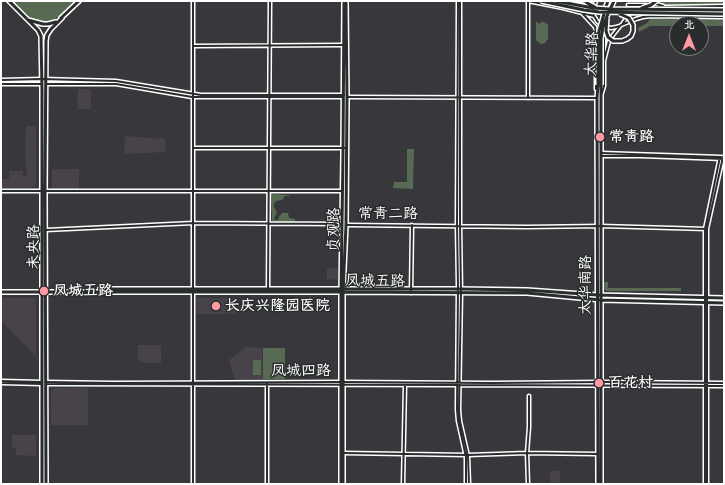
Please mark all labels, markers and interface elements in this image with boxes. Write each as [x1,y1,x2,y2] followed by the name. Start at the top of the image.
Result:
[669,16,709,56] north arrow
[684,18,695,31] text: 北
[582,31,602,77] street label: 太华路
[609,128,654,146] place label: 常青路
[594,131,606,143] marker: 常青路
[358,205,418,223] street label: 常青二路
[325,207,343,253] street label: 贞观路
[25,225,43,269] street label: 未央路
[577,255,595,315] street label: 太华南路
[345,271,405,291] street label: 凤城五路
[53,282,113,300] place label: 凤城五路
[38,285,50,297] marker: 凤城五路
[225,297,330,315] place label: 长庆兴隆园医院
[210,300,222,312] marker: 长庆兴隆园医院
[271,362,331,380] street label: 凤城四路
[608,374,653,392] place label: 百花村
[593,377,605,389] marker: 百花村

